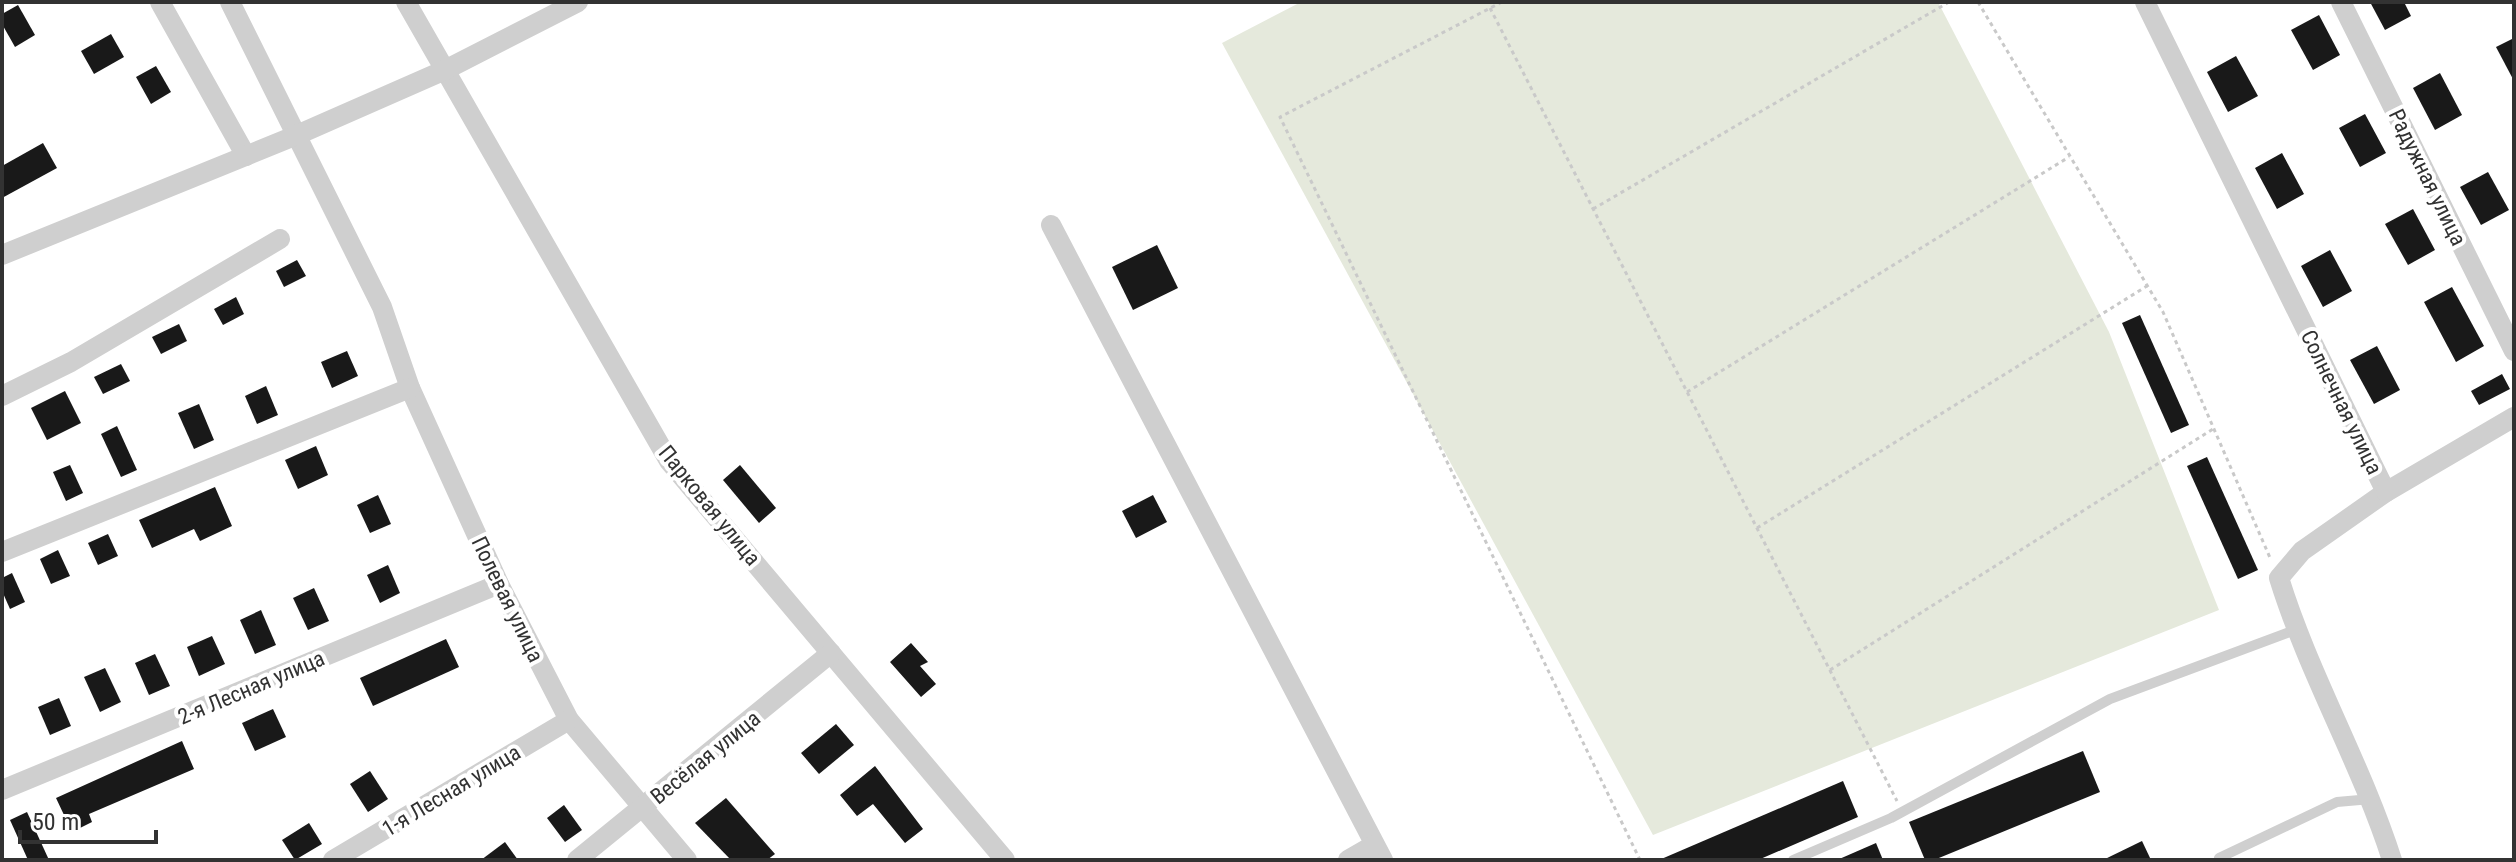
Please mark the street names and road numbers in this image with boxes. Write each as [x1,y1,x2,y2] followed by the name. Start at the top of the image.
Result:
[2384,105,2471,250] street label: Радужная улица
[2296,326,2387,478] street label: Солнечная улица
[654,440,766,570] street label: Парковая улица
[466,532,549,666] street label: Полевая улица
[174,645,328,730] street label: 2-я Лесная улица
[646,706,765,809] street label: Весёлая улица
[378,739,525,841] street label: 1-я Лесная улица

